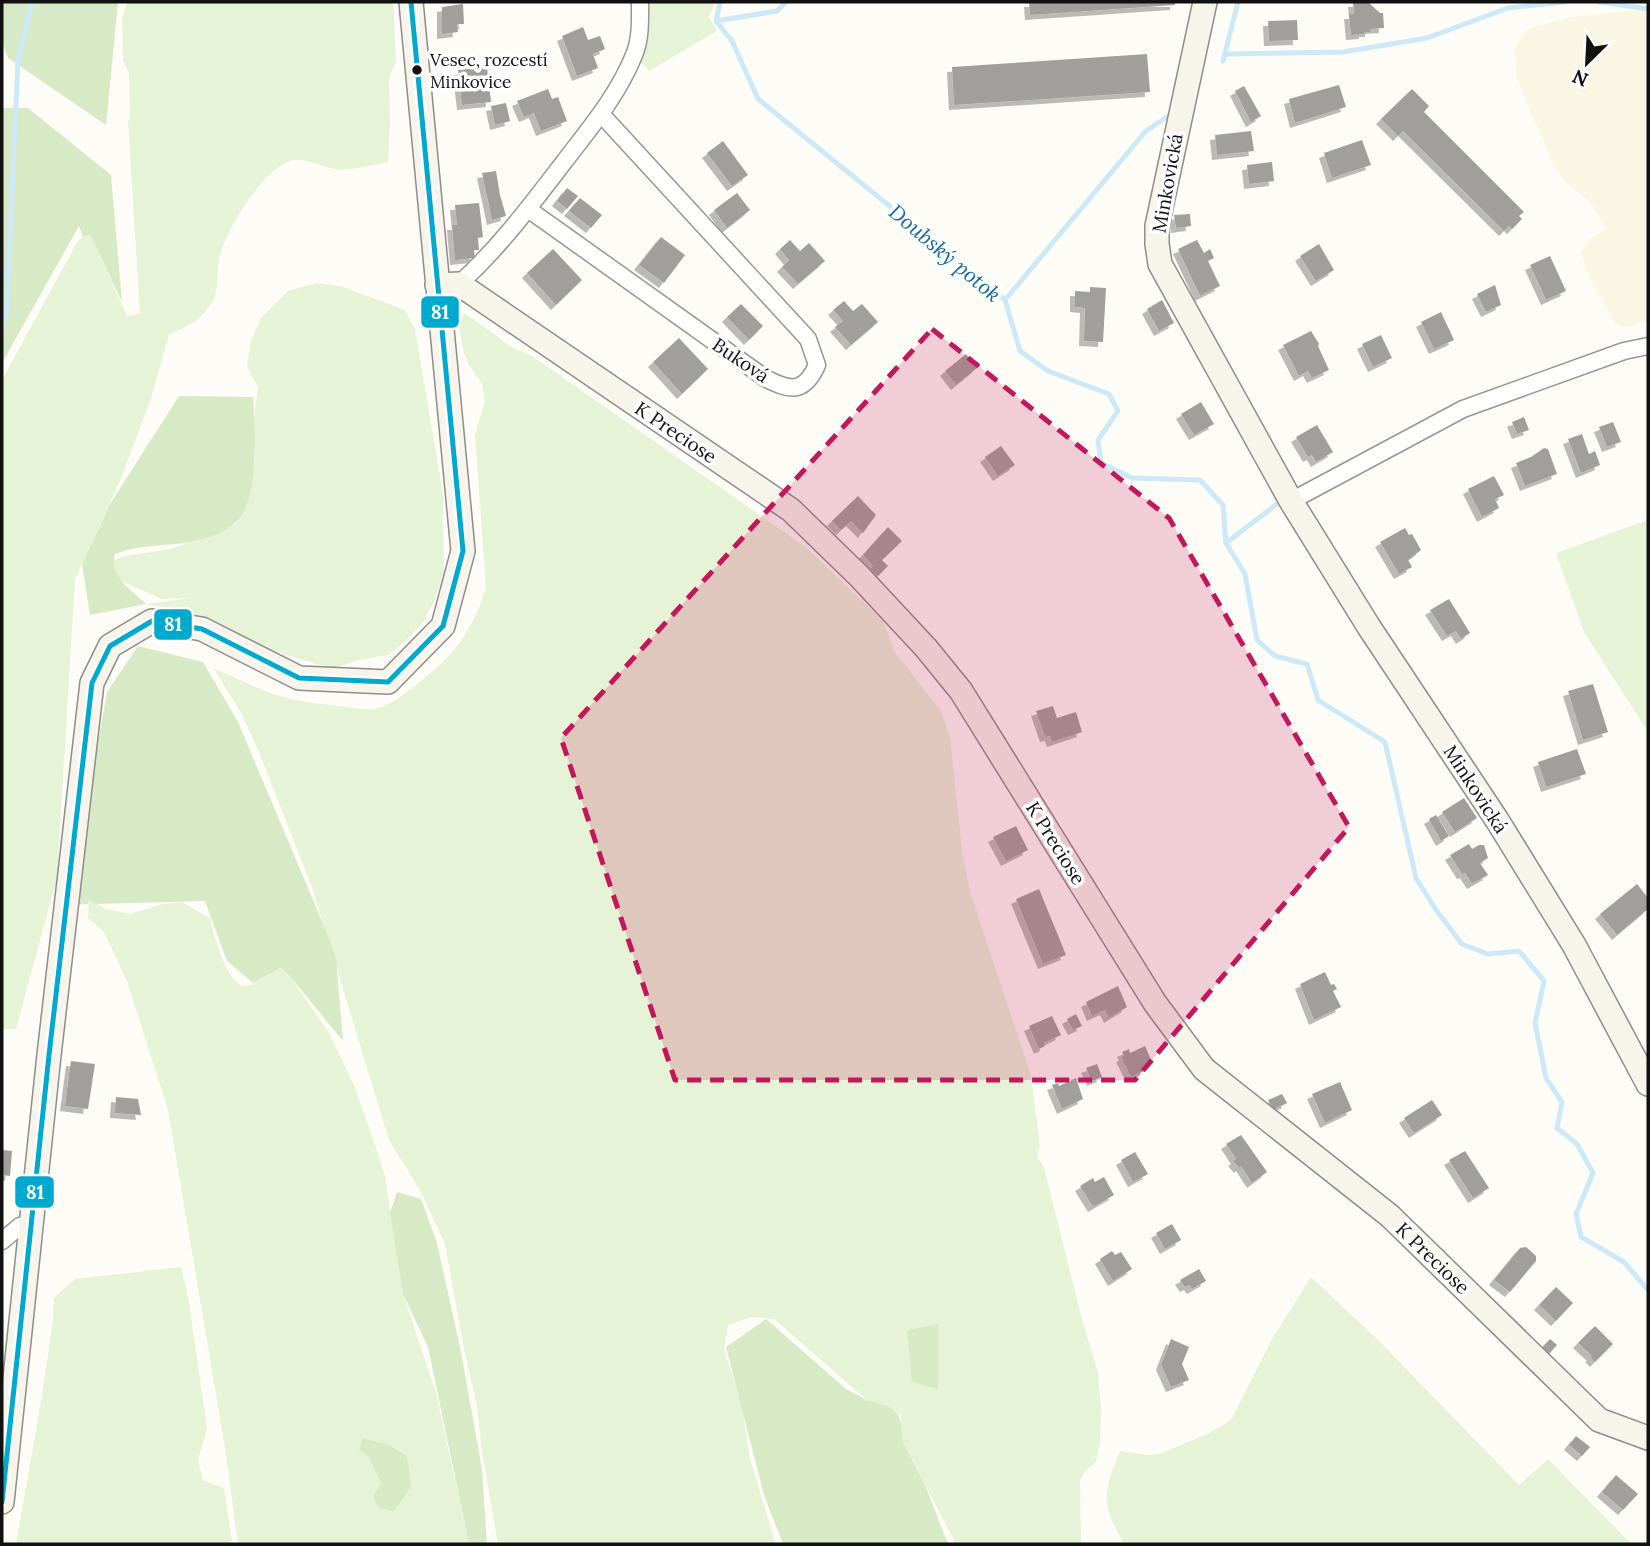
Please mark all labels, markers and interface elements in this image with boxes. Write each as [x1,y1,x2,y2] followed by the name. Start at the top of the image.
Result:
[1552,28,1622,98] north arrow
[429,49,548,93] place label: Vesec, rozcestí Minkovice
[410,63,424,77] marker: Vesec, rozcestí Minkovice
[1568,64,1592,92] text: N
[1146,131,1188,235] street label: Minkovická
[883,198,1007,308] water label: Doubský potok
[420,295,460,329] line badge: 81
[431,300,449,324] text: 81
[708,332,774,388] street label: Buková
[631,396,721,468] street label: K Preciose
[153,608,193,641] line badge: 81
[164,612,182,636] text: 81
[1439,740,1514,838] street label: Minkovická
[1021,797,1091,889] street label: K Preciose
[14,1175,55,1209] line badge: 81
[26,1180,44,1204] text: 81
[1391,1217,1475,1299] street label: K Preciose

